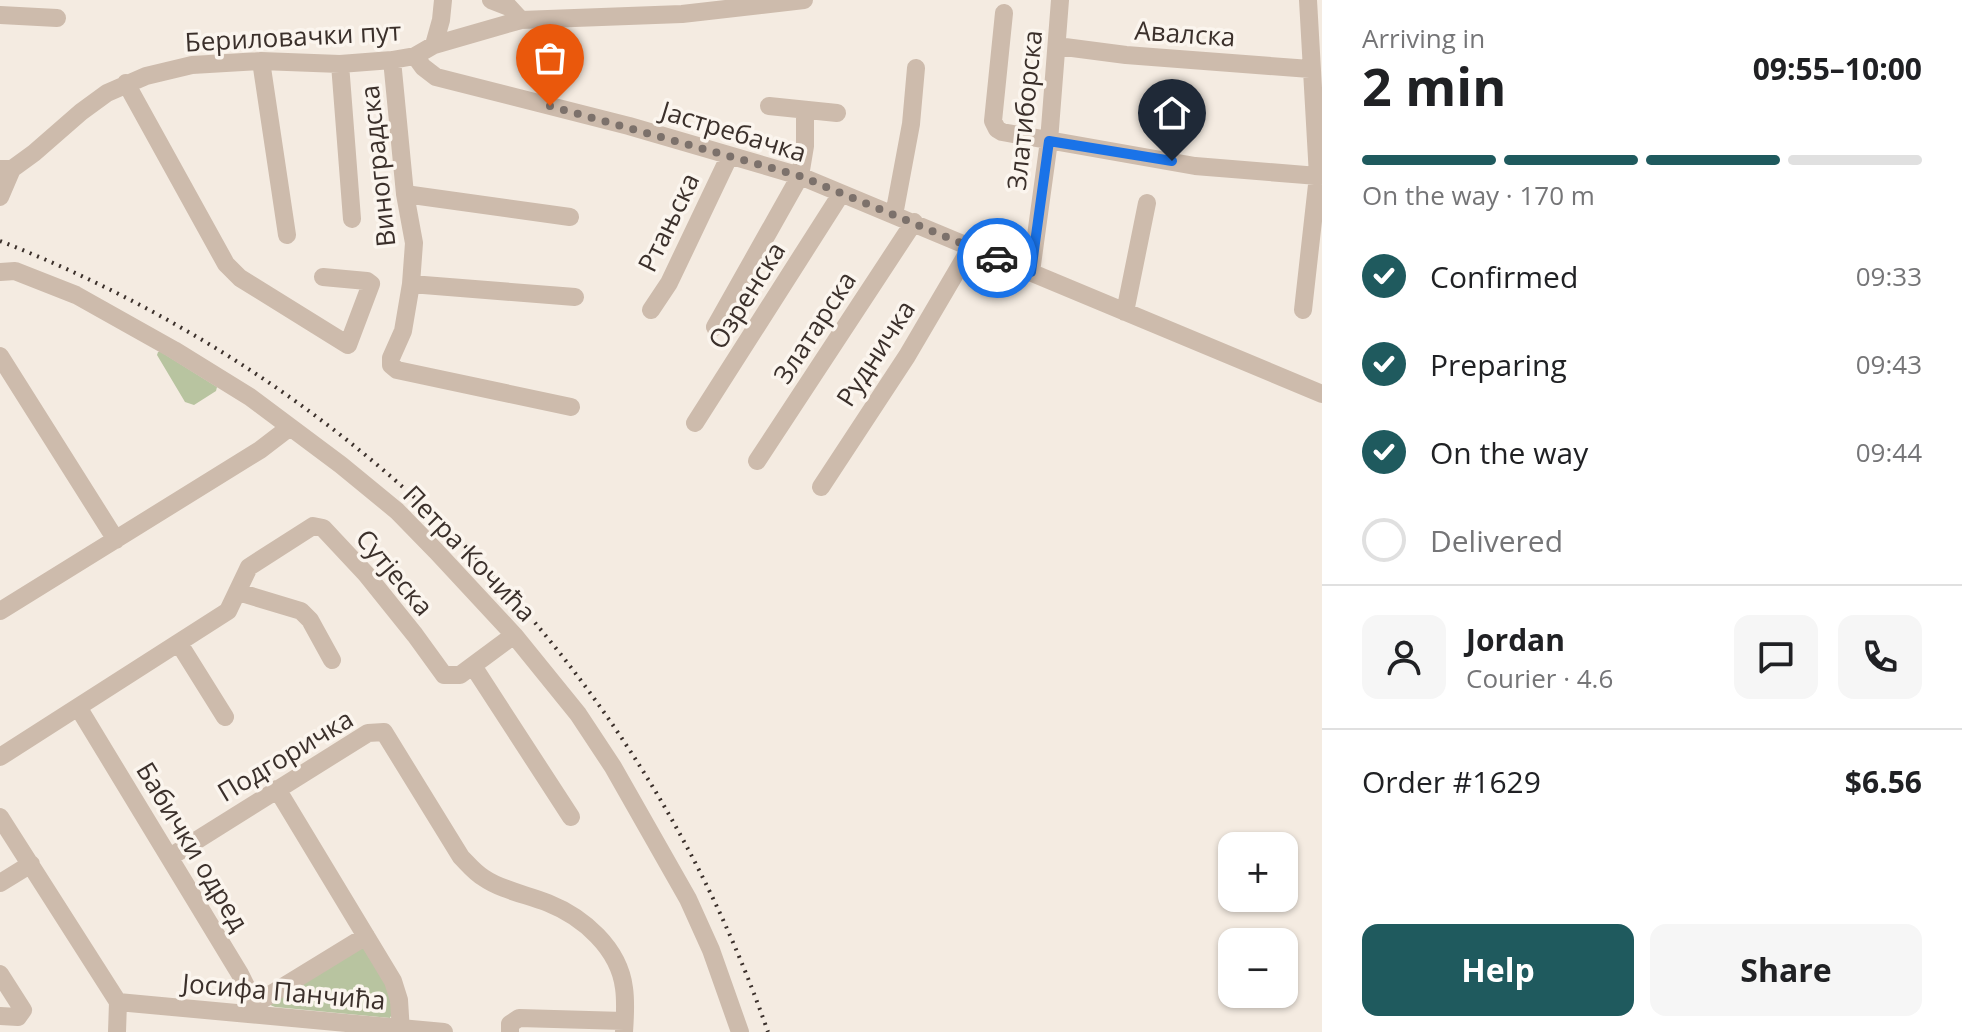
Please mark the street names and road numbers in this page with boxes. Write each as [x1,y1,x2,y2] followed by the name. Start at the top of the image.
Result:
[184,12,402,60] street label: Бериловачки пут
[1133,12,1237,54] street label: Авалска
[998,28,1050,192] street label: Златиборска
[351,83,403,249] street label: Виноградска
[654,91,811,170] street label: Јастребачка
[629,167,707,277] street label: Ртањска
[699,235,793,355] street label: Озренска
[764,264,864,390] street label: Златарска
[827,293,923,413] street label: Рудничка
[396,477,544,629] street label: Петра Кочића
[348,521,442,623] street label: Сутјеска
[210,700,360,810] street label: Подгоричка
[128,755,258,937] street label: Бабички одред
[178,964,387,1018] street label: Јосифа Панчића

